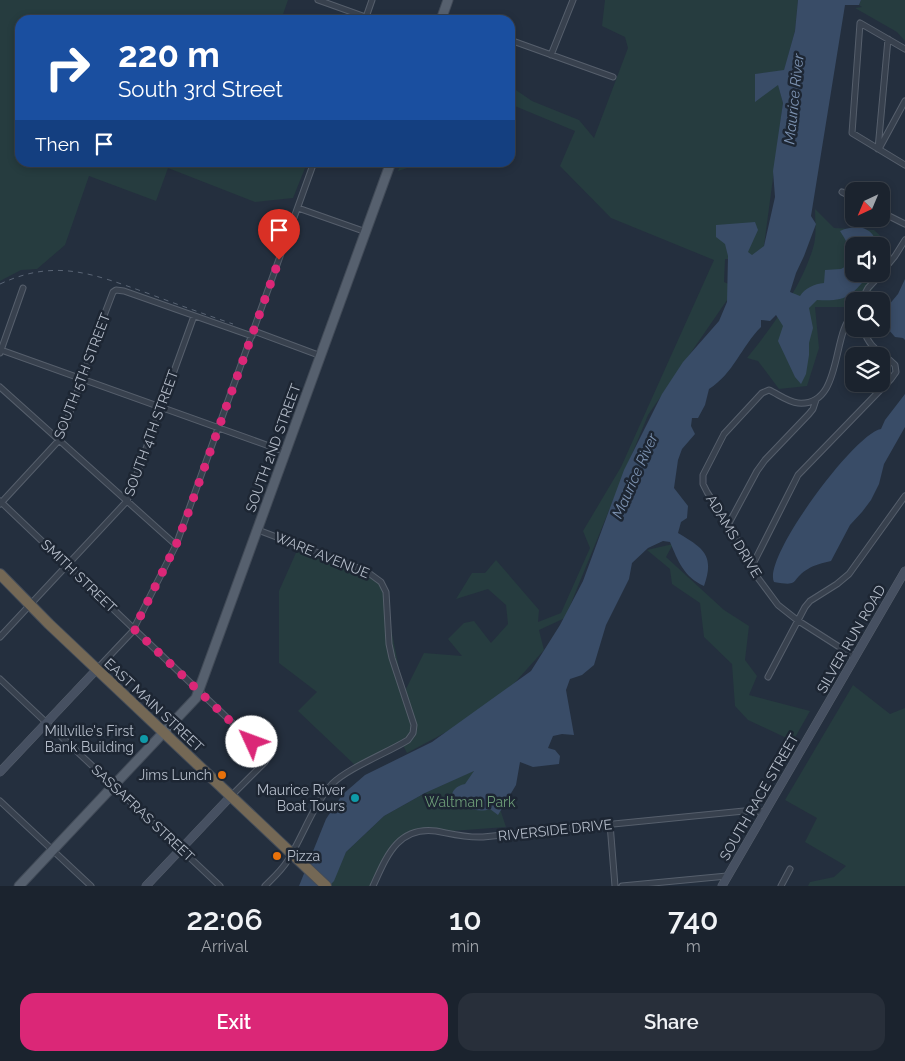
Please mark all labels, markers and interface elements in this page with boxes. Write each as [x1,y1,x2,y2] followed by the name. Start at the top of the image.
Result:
[118,34,220,75] text: 220 m
[35,35,100,100] icon: right
[780,52,808,145] water label: Maurice River
[118,76,283,102] text: South 3rd Street
[90,130,118,158] icon: arrive
[35,133,80,155] text: Then
[845,182,890,228] north arrow
[845,182,890,392] map controls
[258,209,300,260] pin
[265,216,293,244] icon: arrive
[845,237,890,282] button: sound
[845,292,890,337] button: search
[51,310,114,441] street label: SOUTH 5TH STREET
[845,347,890,392] button: layers
[121,367,181,498] street label: SOUTH 4TH STREET
[242,381,304,514] street label: SOUTH 2ND STREET
[608,430,662,521] water label: Maurice River
[703,492,765,580] street label: ADAMS DRIVE
[272,529,372,581] street label: WARE AVENUE
[38,536,120,616] street label: SMITH STREET
[813,582,889,696] street label: SILVER RUN ROAD
[101,655,207,755] street label: EAST MAIN STREET
[225,715,277,767] position arrow
[44,723,134,755] place label: Millville's First Bank Building
[716,730,802,863] street label: SOUTH RACE STREET
[138,733,150,745] marker: Millville's First Bank Building
[88,761,198,865] street label: SASSAFRAS STREET
[139,767,212,783] place label: Jims Lunch
[216,769,228,781] marker: Jims Lunch
[257,782,345,814] place label: Maurice River Boat Tours
[349,792,361,804] marker: Maurice River Boat Tours
[425,794,516,810] park label: Waltman Park
[497,816,613,844] street label: RIVERSIDE DRIVE
[287,848,320,864] place label: Pizza
[271,850,283,862] marker: Pizza
[186,902,263,937] text: 22:06
[449,902,482,937] text: 10
[668,902,719,937] text: 740
[201,937,248,956] text: Arrival
[452,937,479,956] text: min
[686,937,701,956] text: m
[20,993,448,1051] button: Exit
[458,993,885,1051] button: Share

